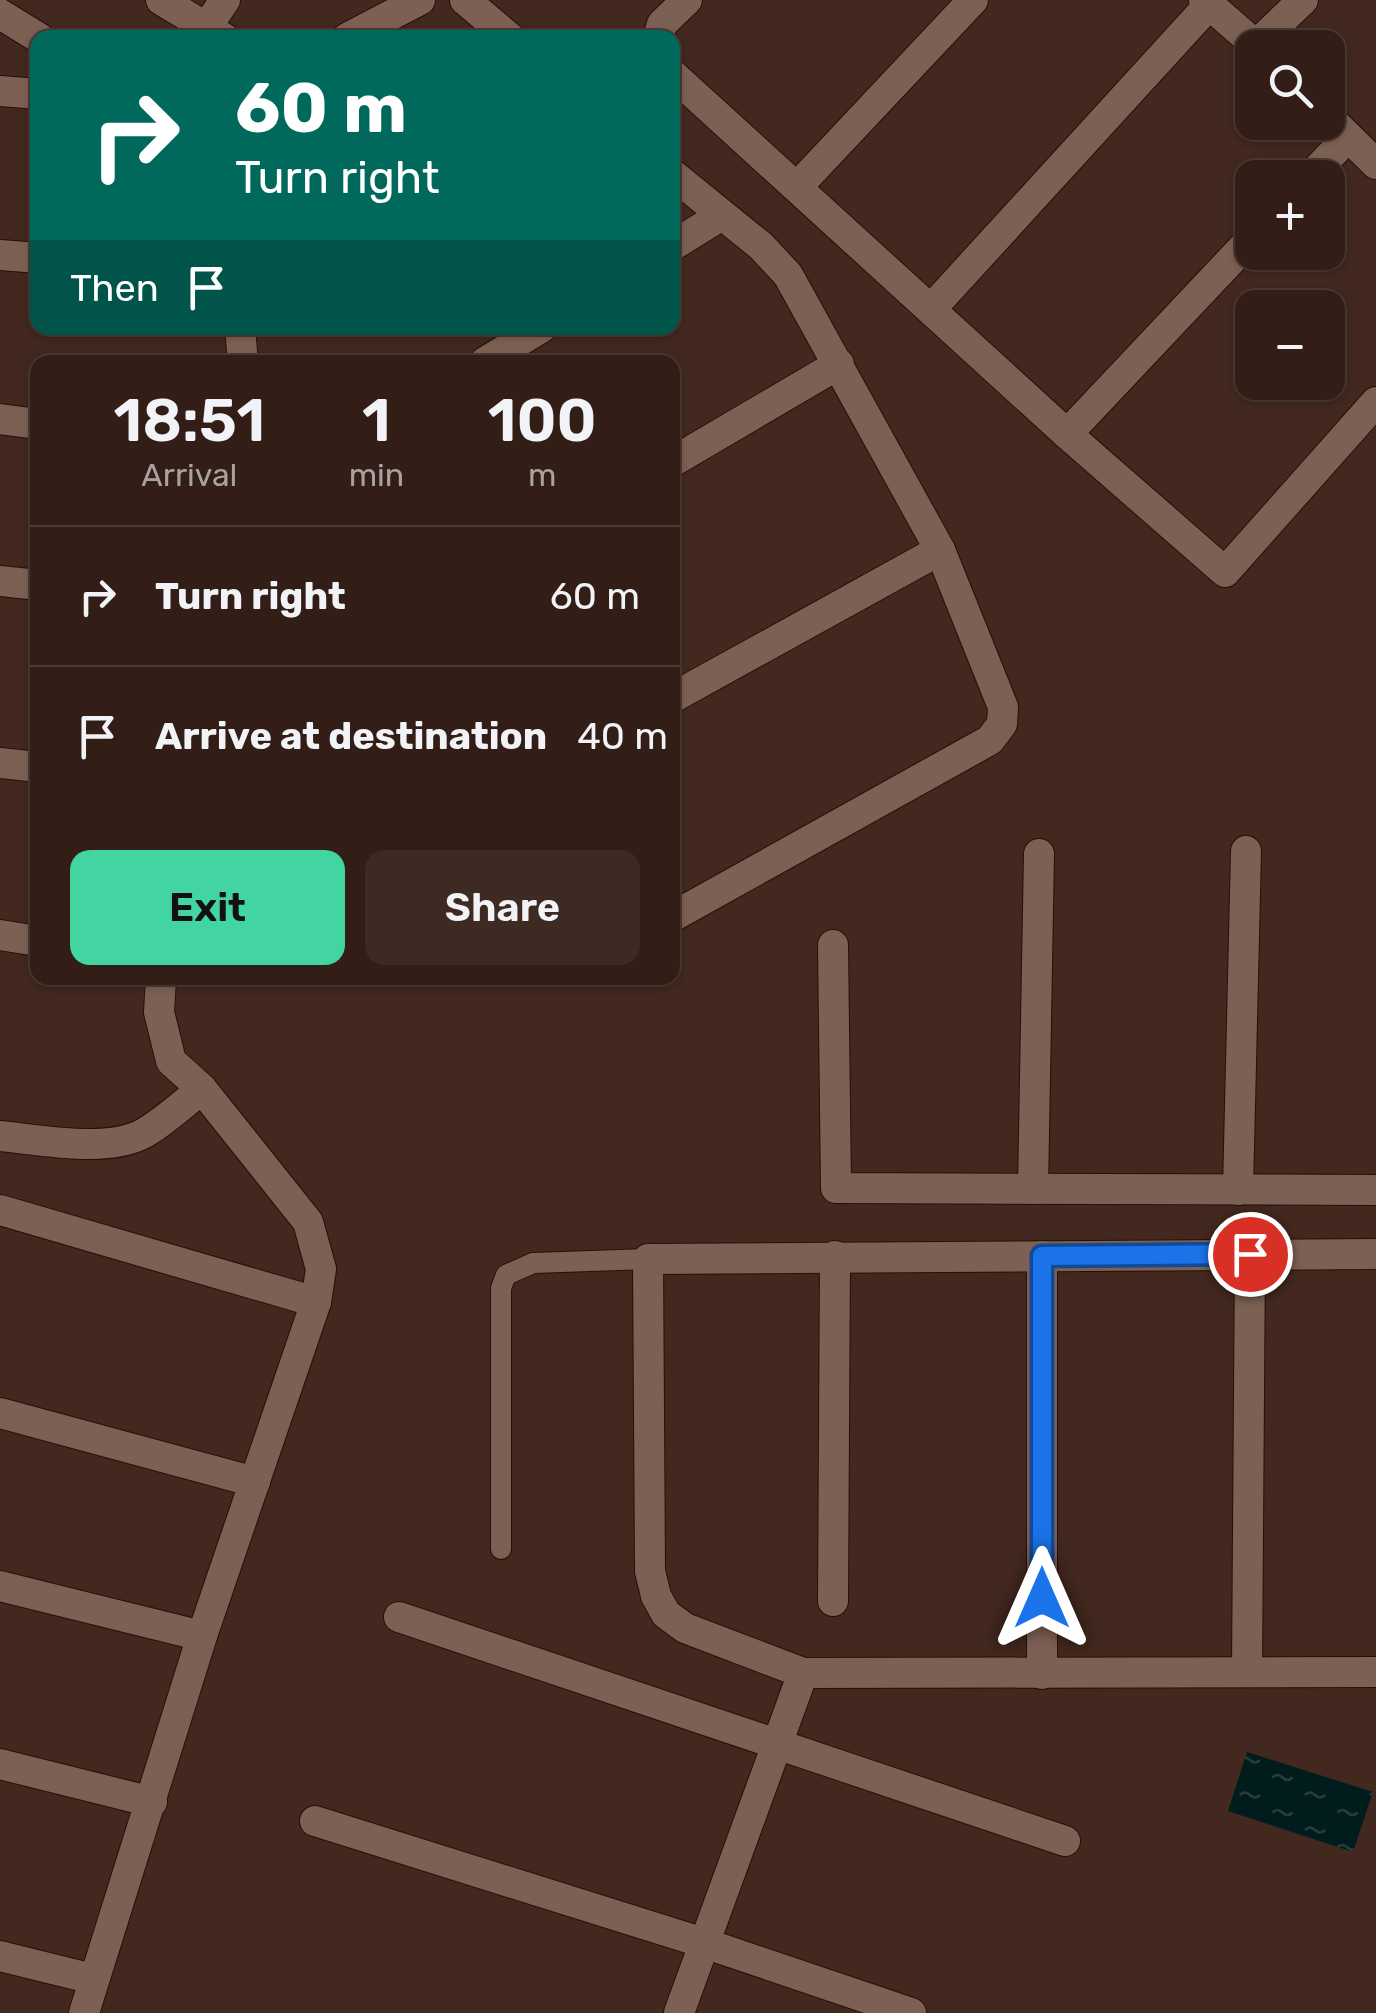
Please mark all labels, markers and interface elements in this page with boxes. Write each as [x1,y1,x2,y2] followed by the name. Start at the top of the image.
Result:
[1235,30,1345,400] map controls
[1235,30,1345,140] button: search
[235,67,407,150] text: 60 m
[70,70,200,200] icon: right
[235,151,439,204] text: Turn right
[1235,160,1345,270] button: +
[179,260,234,315] icon: arrive
[70,265,159,311] text: Then
[1235,290,1345,400] button: −
[113,385,265,456] text: 18:51
[362,385,391,456] text: 1
[488,385,597,456] text: 100
[141,456,237,494] text: Arrival
[349,456,404,494] text: min
[528,456,556,494] text: m
[70,569,125,624] icon: right
[155,573,346,619] text: Turn right
[550,573,640,619] text: 60 m
[70,709,125,764] icon: arrive
[155,713,547,759] text: Arrive at destination
[577,713,668,759] text: 40 m
[70,850,345,965] button: Exit
[365,850,640,965] button: Share
[1208,1212,1293,1297] pin
[1223,1227,1278,1282] icon: arrive
[990,1546,1094,1650] position arrow

